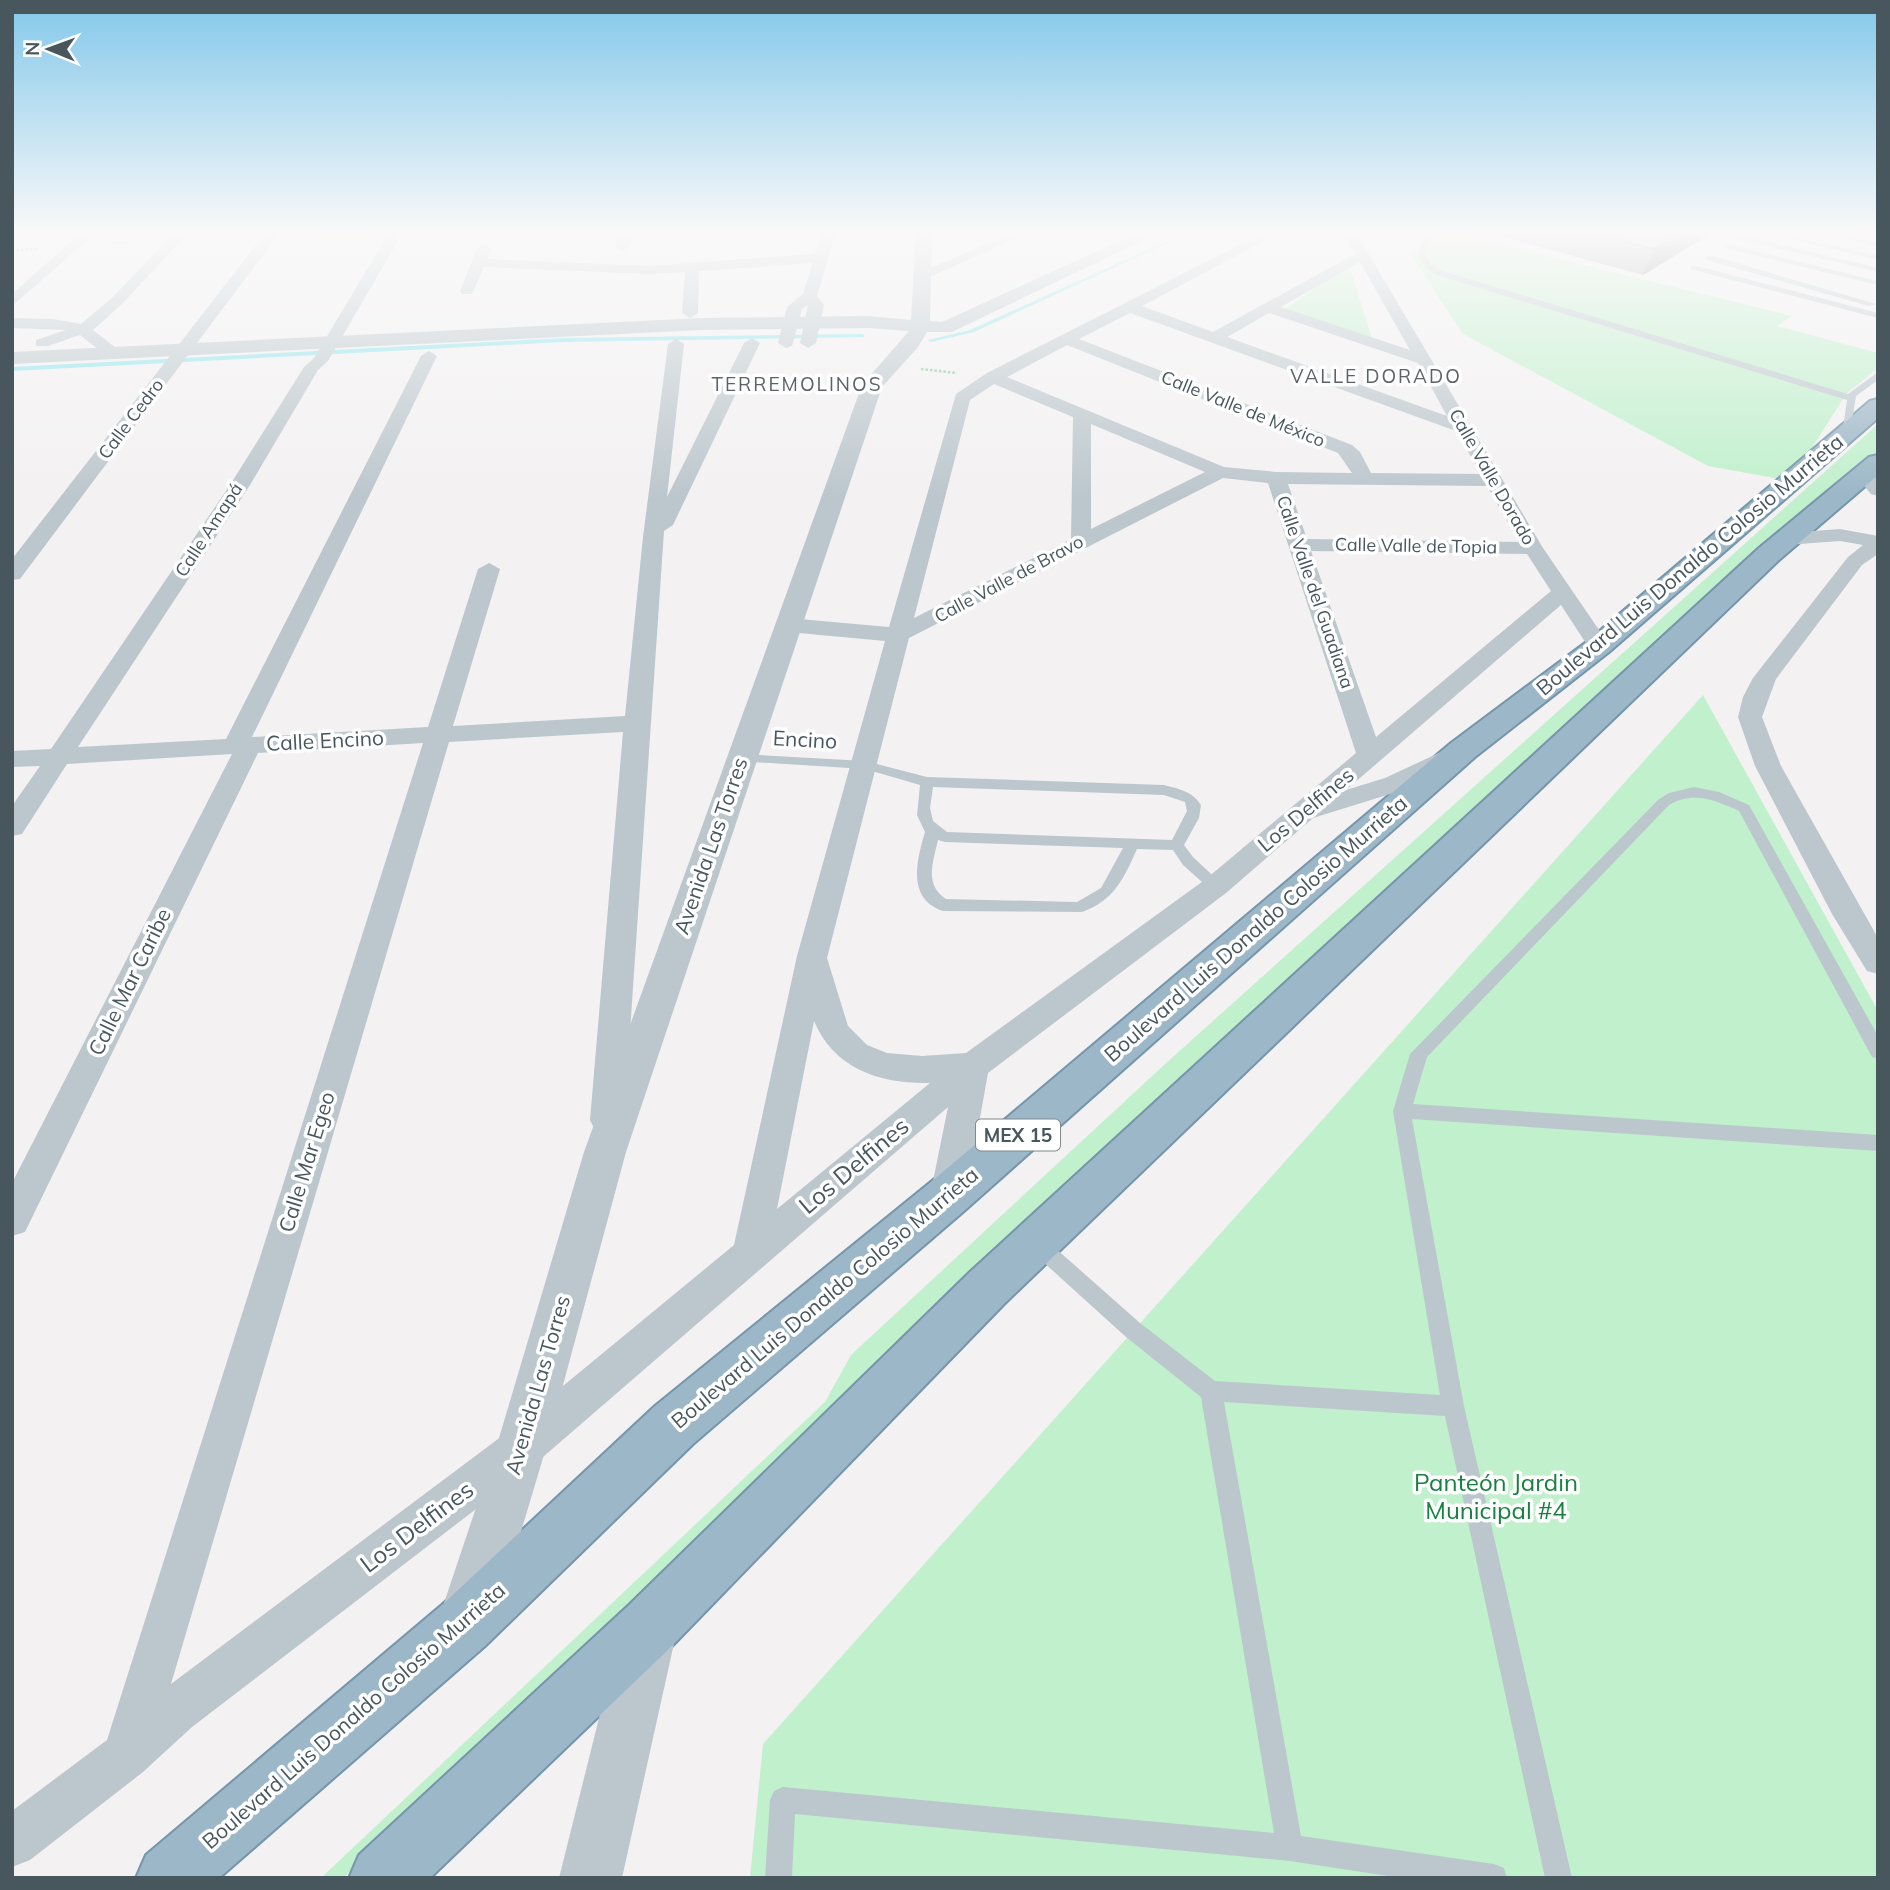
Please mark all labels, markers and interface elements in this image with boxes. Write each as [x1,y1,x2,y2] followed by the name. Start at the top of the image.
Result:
[14,14,84,84] north arrow
[20,41,44,56] text: N
[1290,364,1462,388] district label: VALLE DORADO
[1158,365,1328,452] street label: Calle Valle de México
[711,372,883,396] district label: TERREMOLINOS
[93,374,168,463] street label: Calle Cedro
[1444,405,1541,549] street label: Calle Valle Dorado
[1530,428,1848,700] street label: Boulevard Luis Donaldo Colosio Murrieta
[170,478,247,581] street label: Calle Amapá
[1272,492,1359,691] street label: Calle Valle del Guadiana
[930,530,1087,628] street label: Calle Valle de Bravo
[1335,533,1497,558] street label: Calle Valle de Topia
[265,724,384,756] street label: Calle Encino
[772,724,838,754] street label: Encino
[668,754,753,937] street label: Avenida Las Torres
[1252,761,1359,857] street label: Los Delfines
[1099,790,1412,1067] street label: Boulevard Luis Donaldo Colosio Murrieta
[82,904,176,1059] street label: Calle Mar Caribe
[272,1088,340,1235] street label: Calle Mar Egeo
[792,1111,914,1220] street label: Los Delfines
[976,1120,1060,1150] road number: MEX 15
[665,1161,983,1433] street label: Boulevard Luis Donaldo Colosio Murrieta
[499,1292,575,1477] street label: Avenida Las Torres
[1414,1467,1578,1525] park label: Panteón Jardin Municipal #4
[354,1474,479,1579] street label: Los Delfines
[197,1577,510,1854] street label: Boulevard Luis Donaldo Colosio Murrieta

